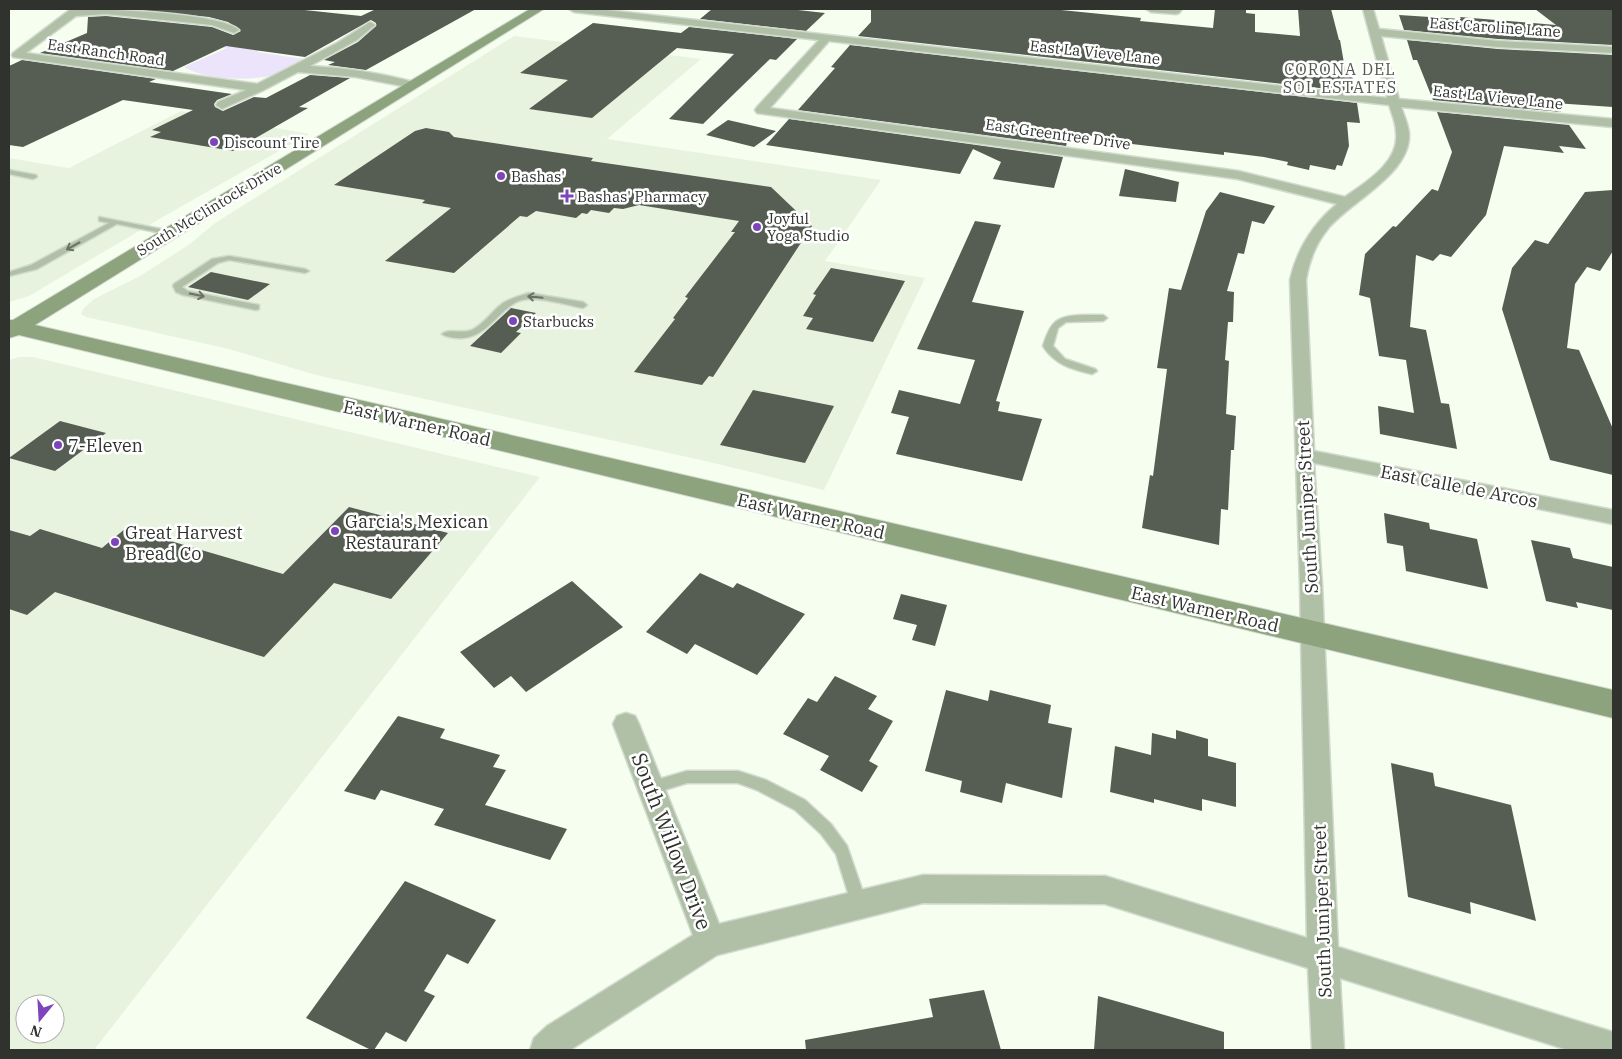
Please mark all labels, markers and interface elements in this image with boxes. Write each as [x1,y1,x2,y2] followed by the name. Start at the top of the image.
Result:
[1429,13,1561,41] street label: East Caroline Lane
[46,34,166,70] street label: East Ranch Road
[1029,36,1161,68] street label: East La Vieve Lane
[1283,59,1397,97] district label: CORONA DEL SOL ESTATES
[1432,81,1564,113] street label: East La Vieve Lane
[984,114,1132,154] street label: East Greentree Drive
[224,133,320,152] place label: Discount Tire
[208,136,220,148] marker: Discount Tire
[133,158,285,260] street label: South McClintock Drive
[511,167,565,186] place label: Bashas'
[495,170,507,182] marker: Bashas'
[577,187,706,206] place label: Bashas' Pharmacy
[561,190,573,202] marker: Bashas' Pharmacy
[767,209,849,245] place label: Joyful Yoga Studio
[751,221,763,233] marker: Joyful Yoga Studio
[67,241,81,251] one-way arrow
[189,291,205,300] one-way arrow
[528,292,544,302] one-way arrow
[523,312,594,331] place label: Starbucks
[507,315,519,327] marker: Starbucks
[341,395,493,451] street label: East Warner Road
[1291,420,1323,594] street label: South Juniper Street
[68,434,143,457] place label: 7-Eleven
[52,439,64,451] marker: 7-Eleven
[1378,459,1540,513] street label: East Calle de Arcos
[735,488,887,544] street label: East Warner Road
[345,510,489,554] place label: Garcia's Mexican Restaurant
[125,521,243,565] place label: Great Harvest Bread Co
[329,525,341,537] marker: Garcia's Mexican Restaurant
[109,536,121,548] marker: Great Harvest Bread Co
[1129,581,1281,637] street label: East Warner Road
[625,748,719,934] street label: South Willow Drive
[1307,824,1337,998] street label: South Juniper Street
[15,994,65,1044] north arrow
[28,1021,44,1042] text: N

